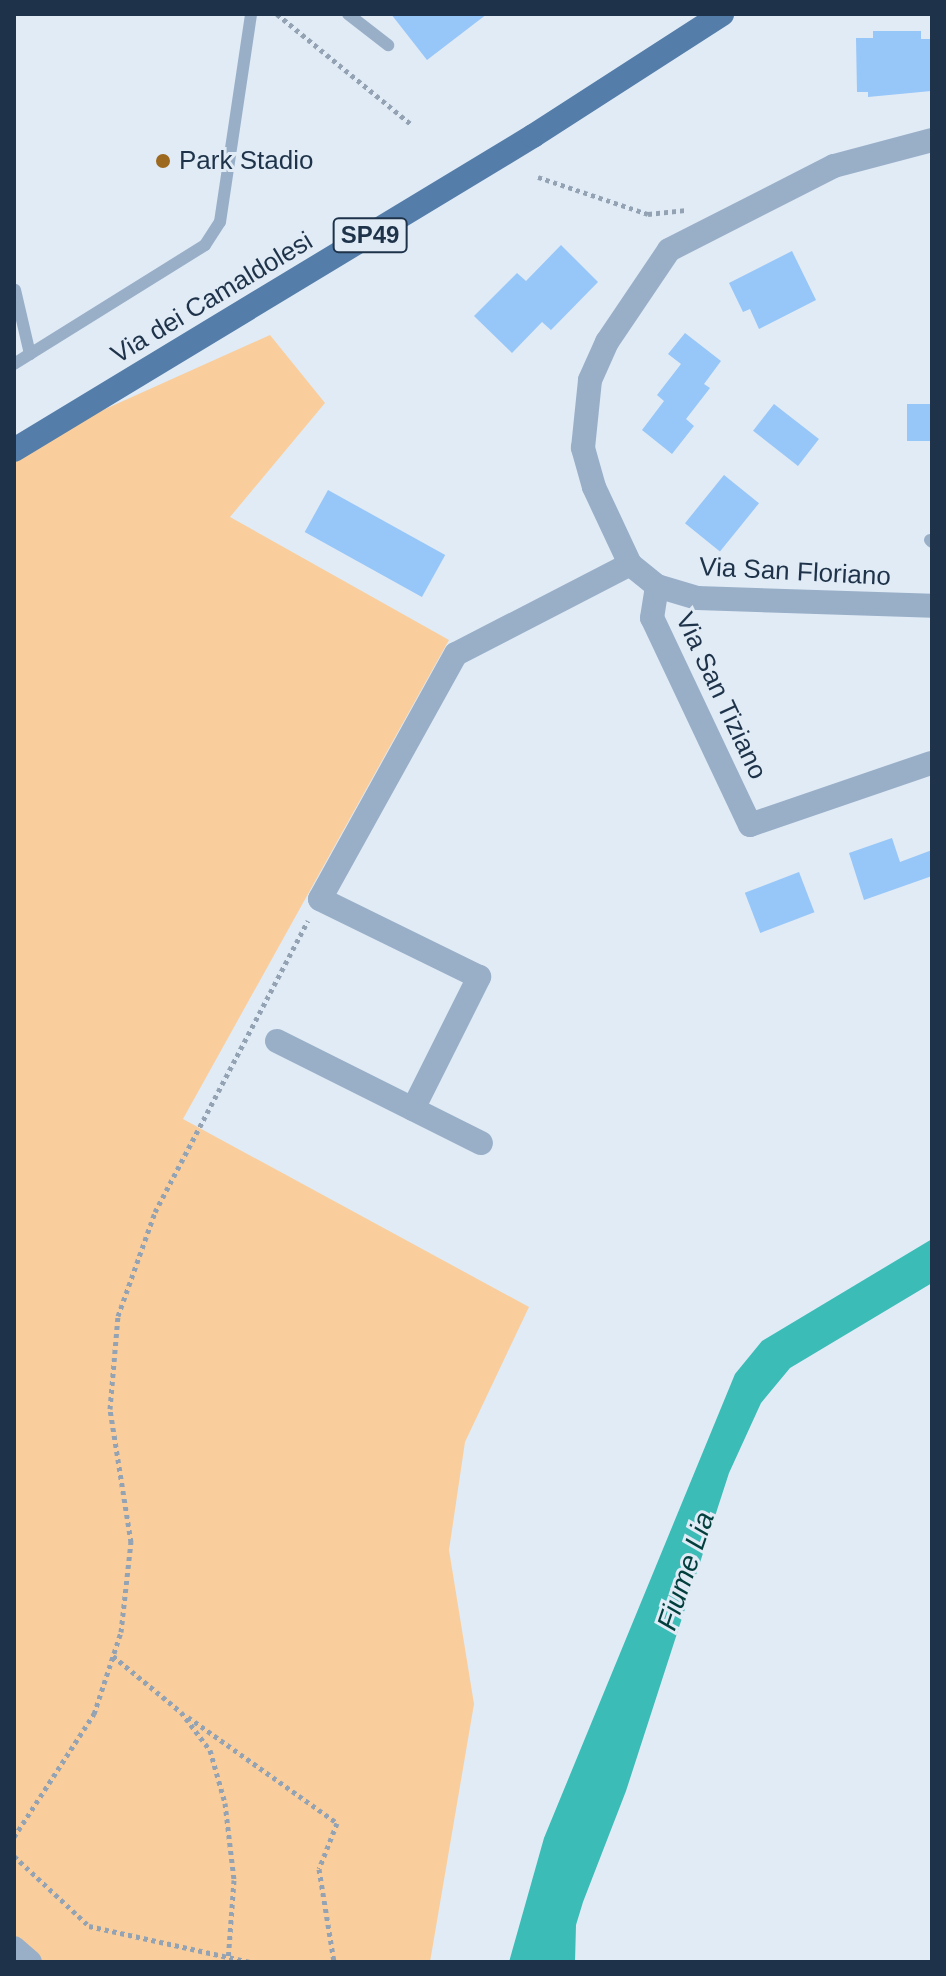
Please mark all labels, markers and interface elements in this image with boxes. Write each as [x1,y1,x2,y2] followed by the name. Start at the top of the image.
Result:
[179,145,313,177] place label: Park Stadio
[154,152,172,170] marker: Park Stadio
[332,215,408,255] road number: SP49
[106,226,318,370] street label: Via dei Camaldolesi
[698,551,892,593] street label: Via San Floriano
[669,608,773,784] street label: Via San Tiziano
[650,1507,722,1635] water label: Fiume Lia

